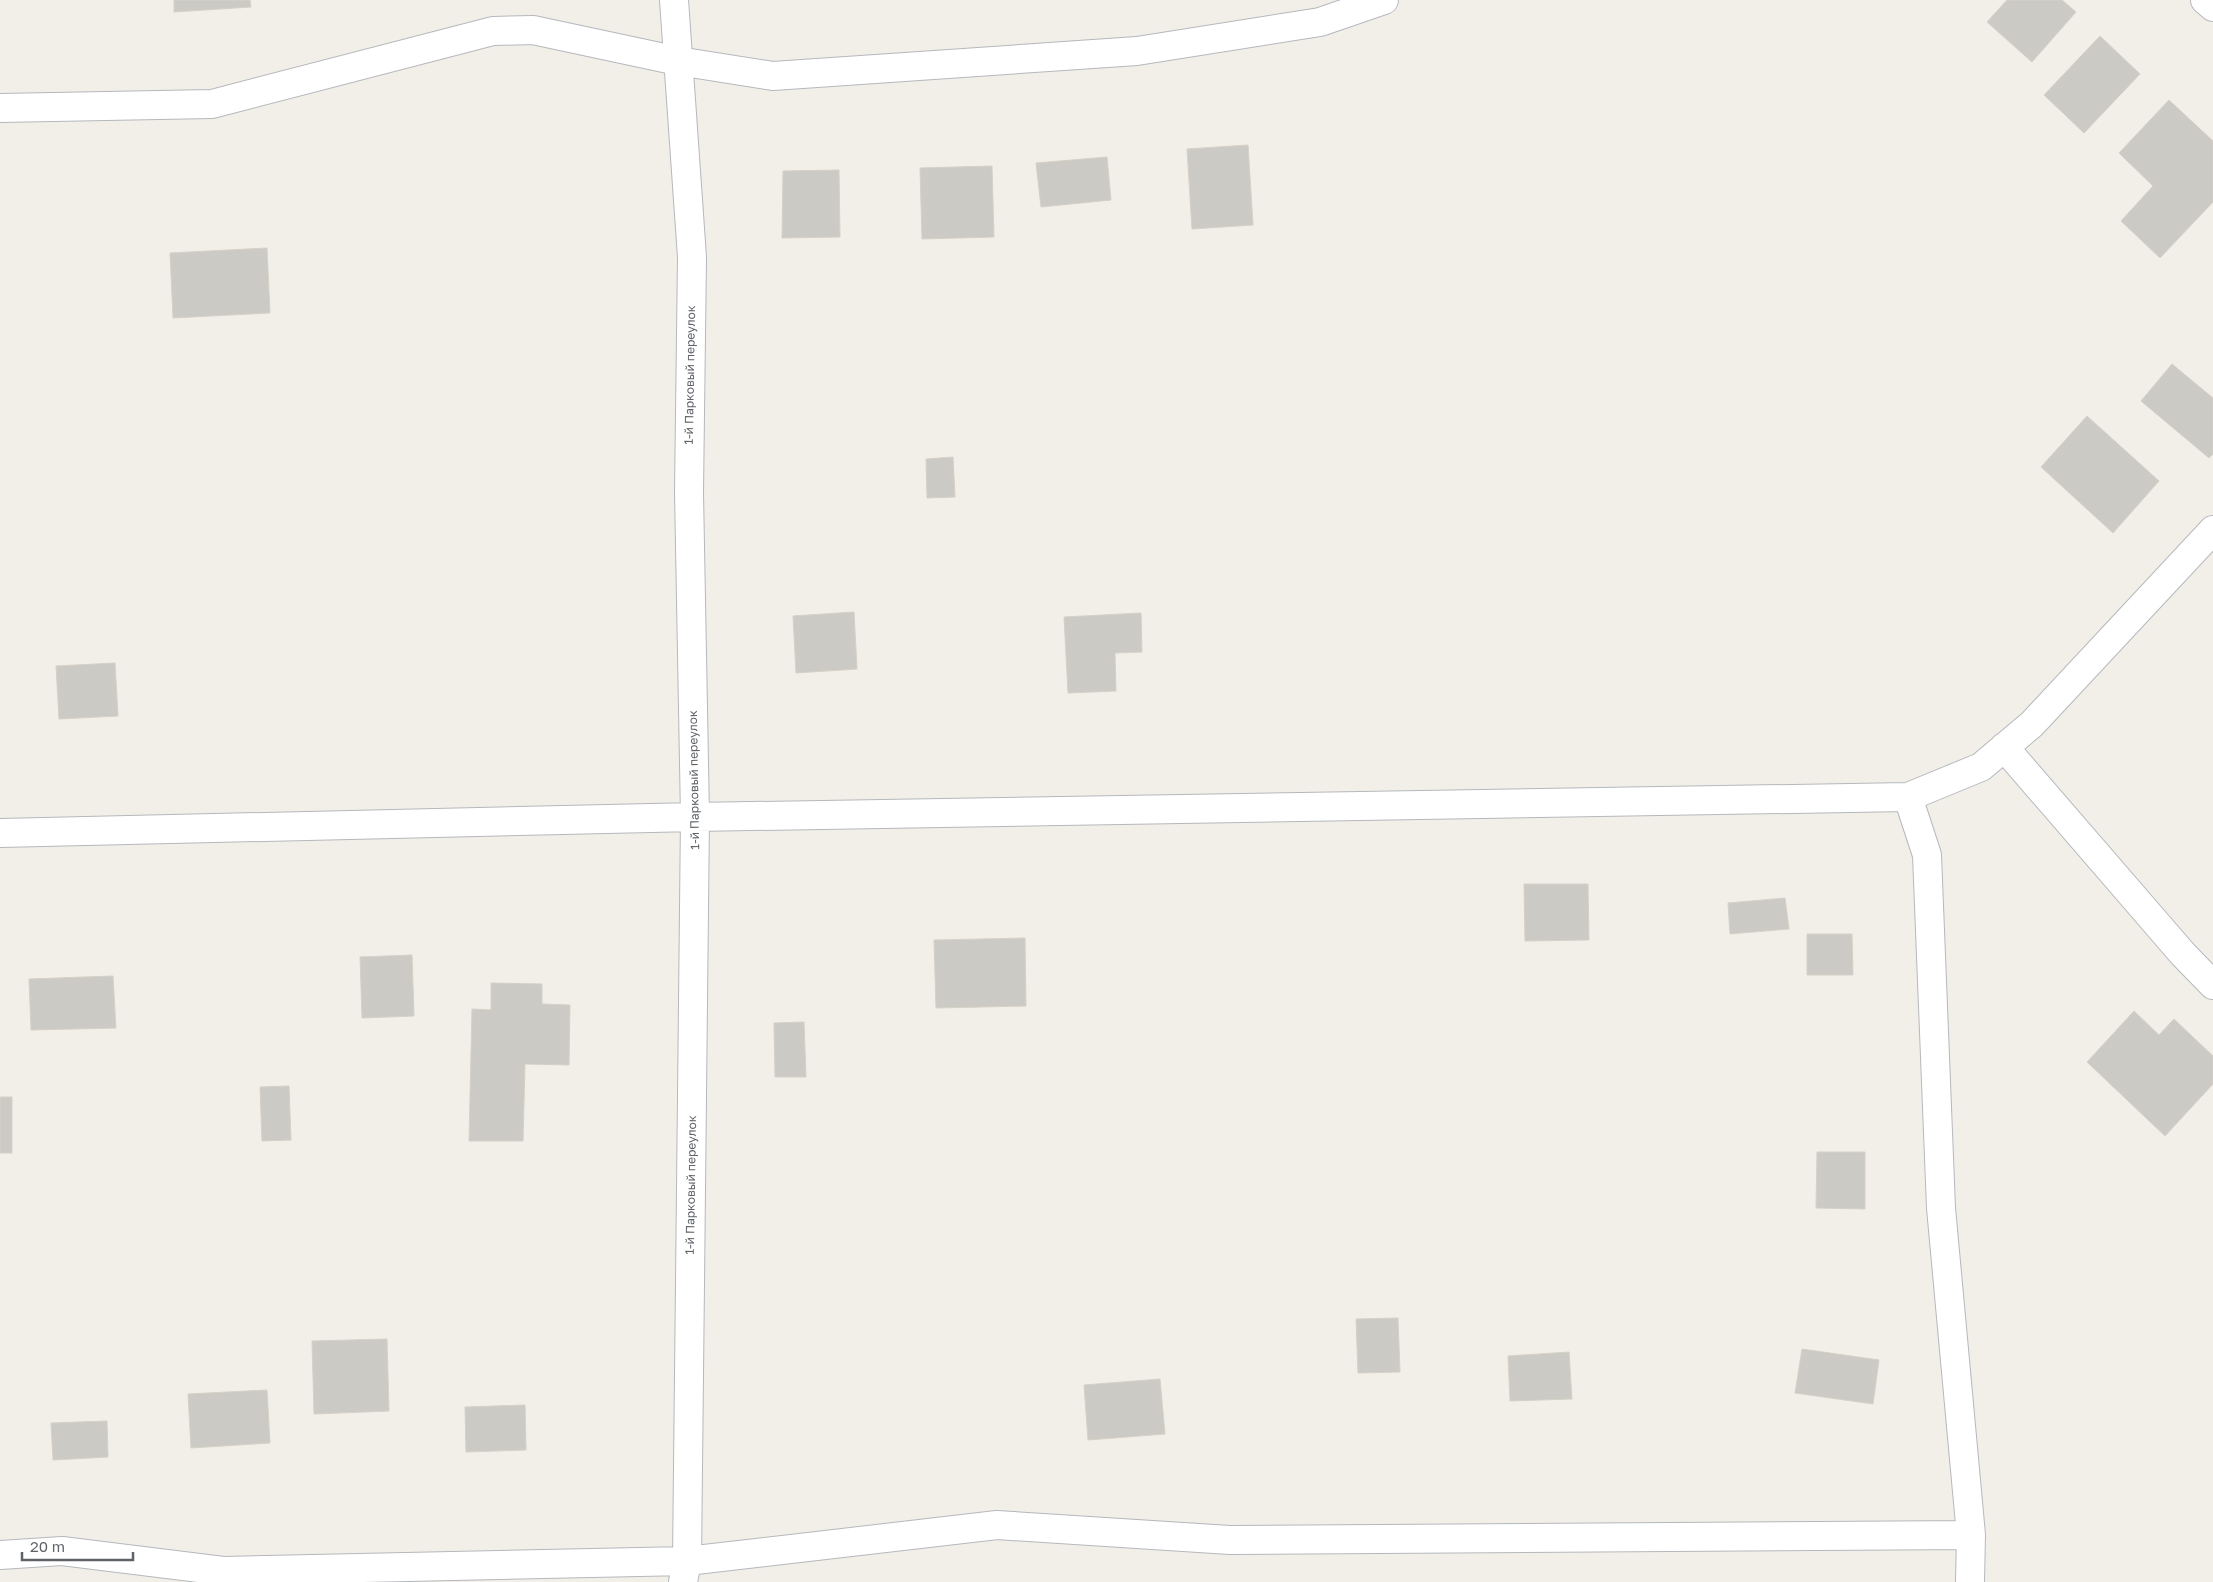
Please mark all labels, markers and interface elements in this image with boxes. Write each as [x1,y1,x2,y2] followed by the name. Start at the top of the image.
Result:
[681,305,698,445] street label: 1-й Парковый переулок
[685,710,702,850] street label: 1-й Парковый переулок
[682,1115,699,1255] street label: 1-й Парковый переулок
[22,1530,134,1562] scale bar
[30,1537,65,1555] text: 20 m

